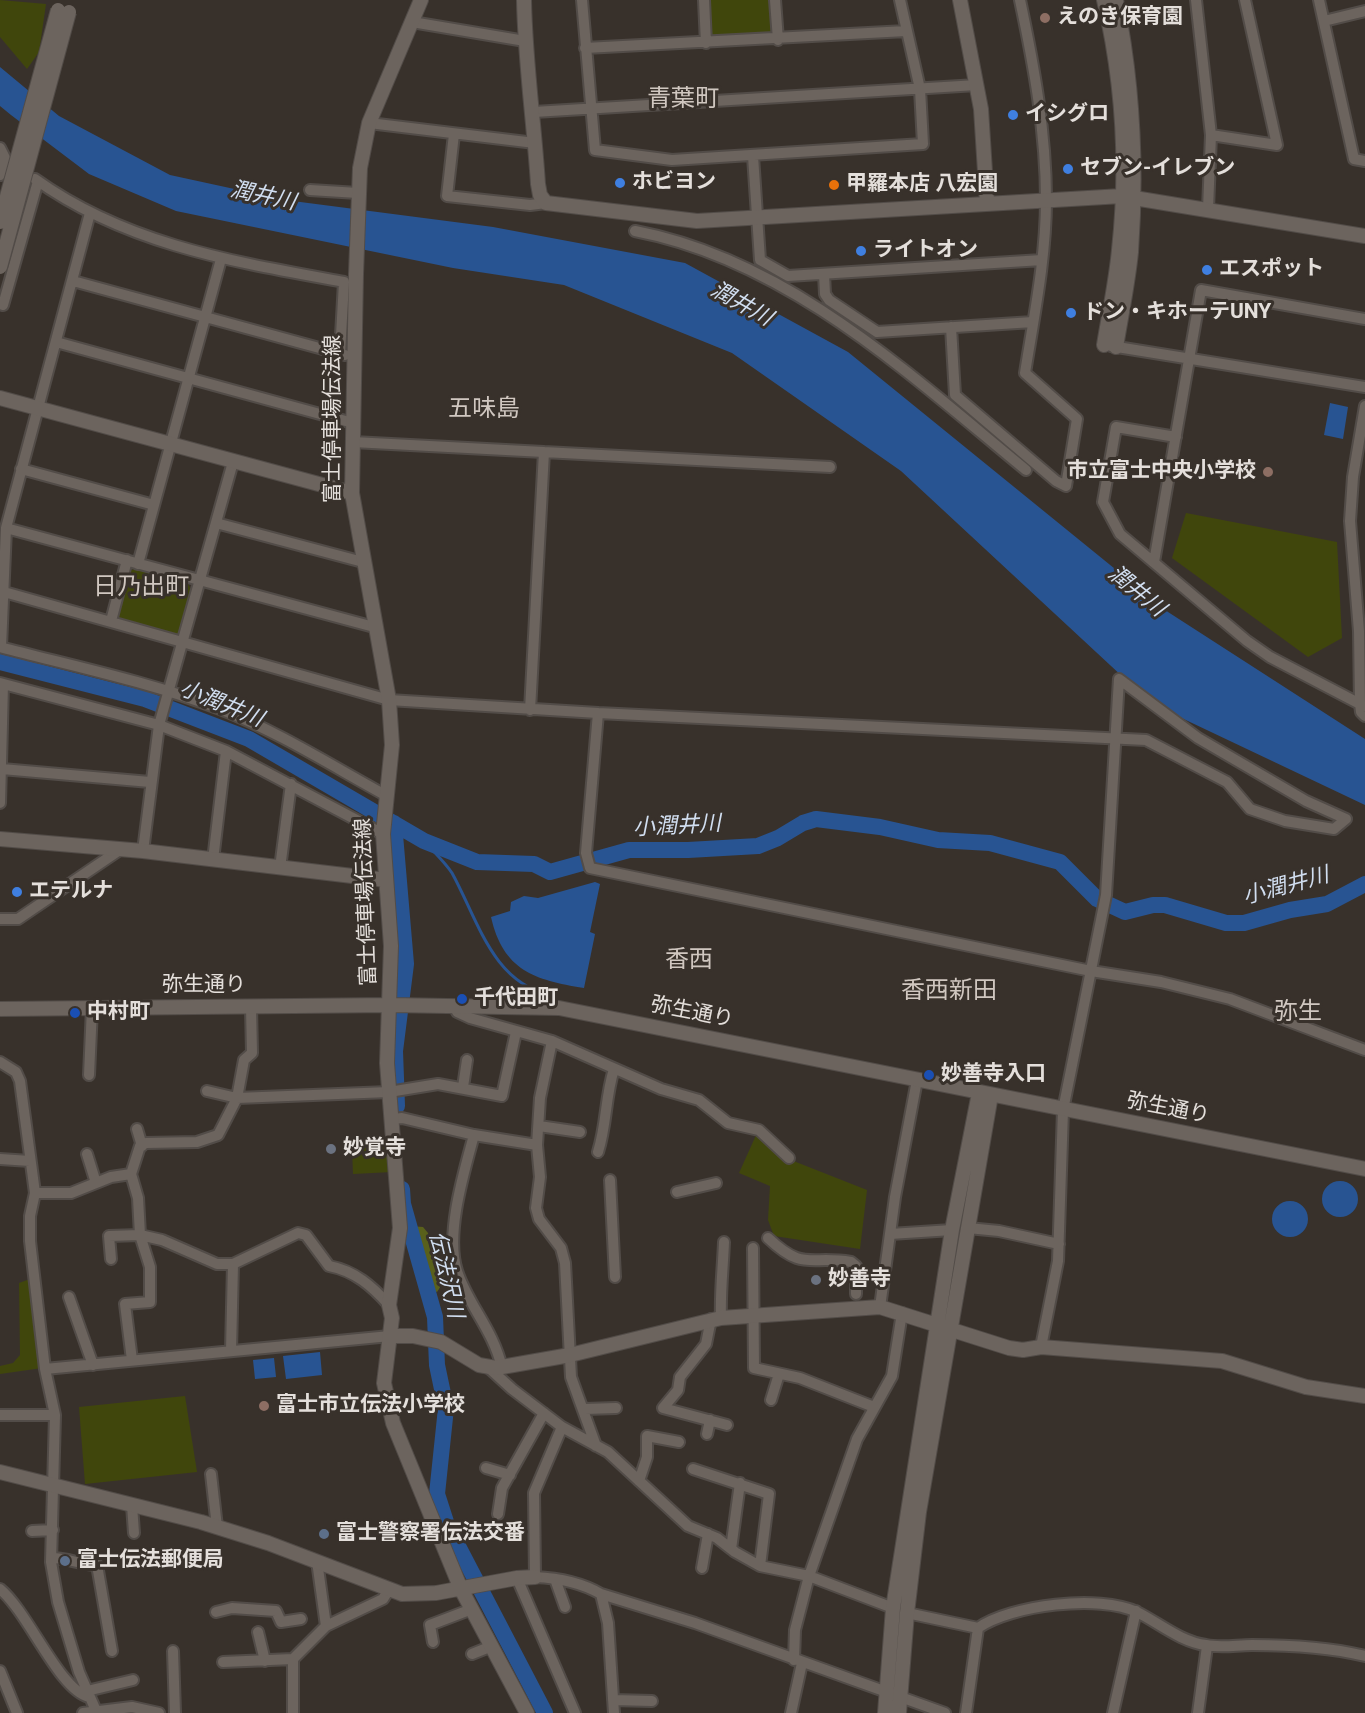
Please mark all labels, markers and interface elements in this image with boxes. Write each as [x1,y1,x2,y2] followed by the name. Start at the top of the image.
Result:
[1057,5,1183,31] place label: えのき保育園
[1038,11,1052,25] marker: えのき保育園
[647,86,719,114] district label: 青葉町
[1025,102,1109,128] place label: イシグロ
[1006,108,1020,122] marker: イシグロ
[1080,156,1235,182] place label: セブン-イレブン
[1061,162,1075,176] marker: セブン-イレブン
[632,170,716,196] place label: ホビヨン
[846,172,998,198] place label: 甲羅本店 八宏園
[613,176,627,190] marker: ホビヨン
[228,177,298,217] water label: 潤井川
[827,178,841,192] marker: 甲羅本店 八宏園
[873,238,978,264] place label: ライトオン
[854,244,868,258] marker: ライトオン
[1219,257,1324,283] place label: エスポット
[1200,263,1214,277] marker: エスポット
[706,277,776,333] water label: 潤井川
[1083,300,1271,326] place label: ドン・キホーテUNY
[1064,306,1078,320] marker: ドン・キホーテUNY
[321,335,347,503] street label: 富士停車場伝法線
[448,396,520,424] district label: 五味島
[1067,459,1256,485] place label: 市立富士中央小学校
[1261,465,1275,479] marker: 市立富士中央小学校
[1102,561,1170,623] water label: 潤井川
[93,574,189,602] district label: 日乃出町
[175,676,267,734] water label: 小潤井川
[632,812,722,842] water label: 小潤井川
[351,818,383,986] street label: 富士停車場伝法線
[1240,863,1332,911] water label: 小潤井川
[29,879,113,905] place label: エテルナ
[10,885,24,899] marker: エテルナ
[665,947,713,975] district label: 香西
[162,973,246,999] street label: 弥生通り
[901,978,997,1006] district label: 香西新田
[474,986,558,1012] place label: 千代田町
[455,992,469,1006] marker: 千代田町
[648,993,736,1033] street label: 弥生通り
[1274,999,1322,1027] district label: 弥生
[87,1000,150,1026] place label: 中村町
[68,1006,82,1020] marker: 中村町
[941,1062,1046,1088] place label: 妙善寺入口
[922,1068,936,1082] marker: 妙善寺入口
[1124,1089,1212,1129] street label: 弥生通り
[343,1136,406,1162] place label: 妙覚寺
[324,1142,338,1156] marker: 妙覚寺
[422,1229,468,1321] water label: 伝法沢川
[828,1267,891,1293] place label: 妙善寺
[809,1273,823,1287] marker: 妙善寺
[276,1393,465,1419] place label: 富士市立伝法小学校
[257,1399,271,1413] marker: 富士市立伝法小学校
[336,1521,525,1547] place label: 富士警察署伝法交番
[317,1527,331,1541] marker: 富士警察署伝法交番
[77,1548,224,1574] place label: 富士伝法郵便局
[58,1554,72,1568] marker: 富士伝法郵便局

